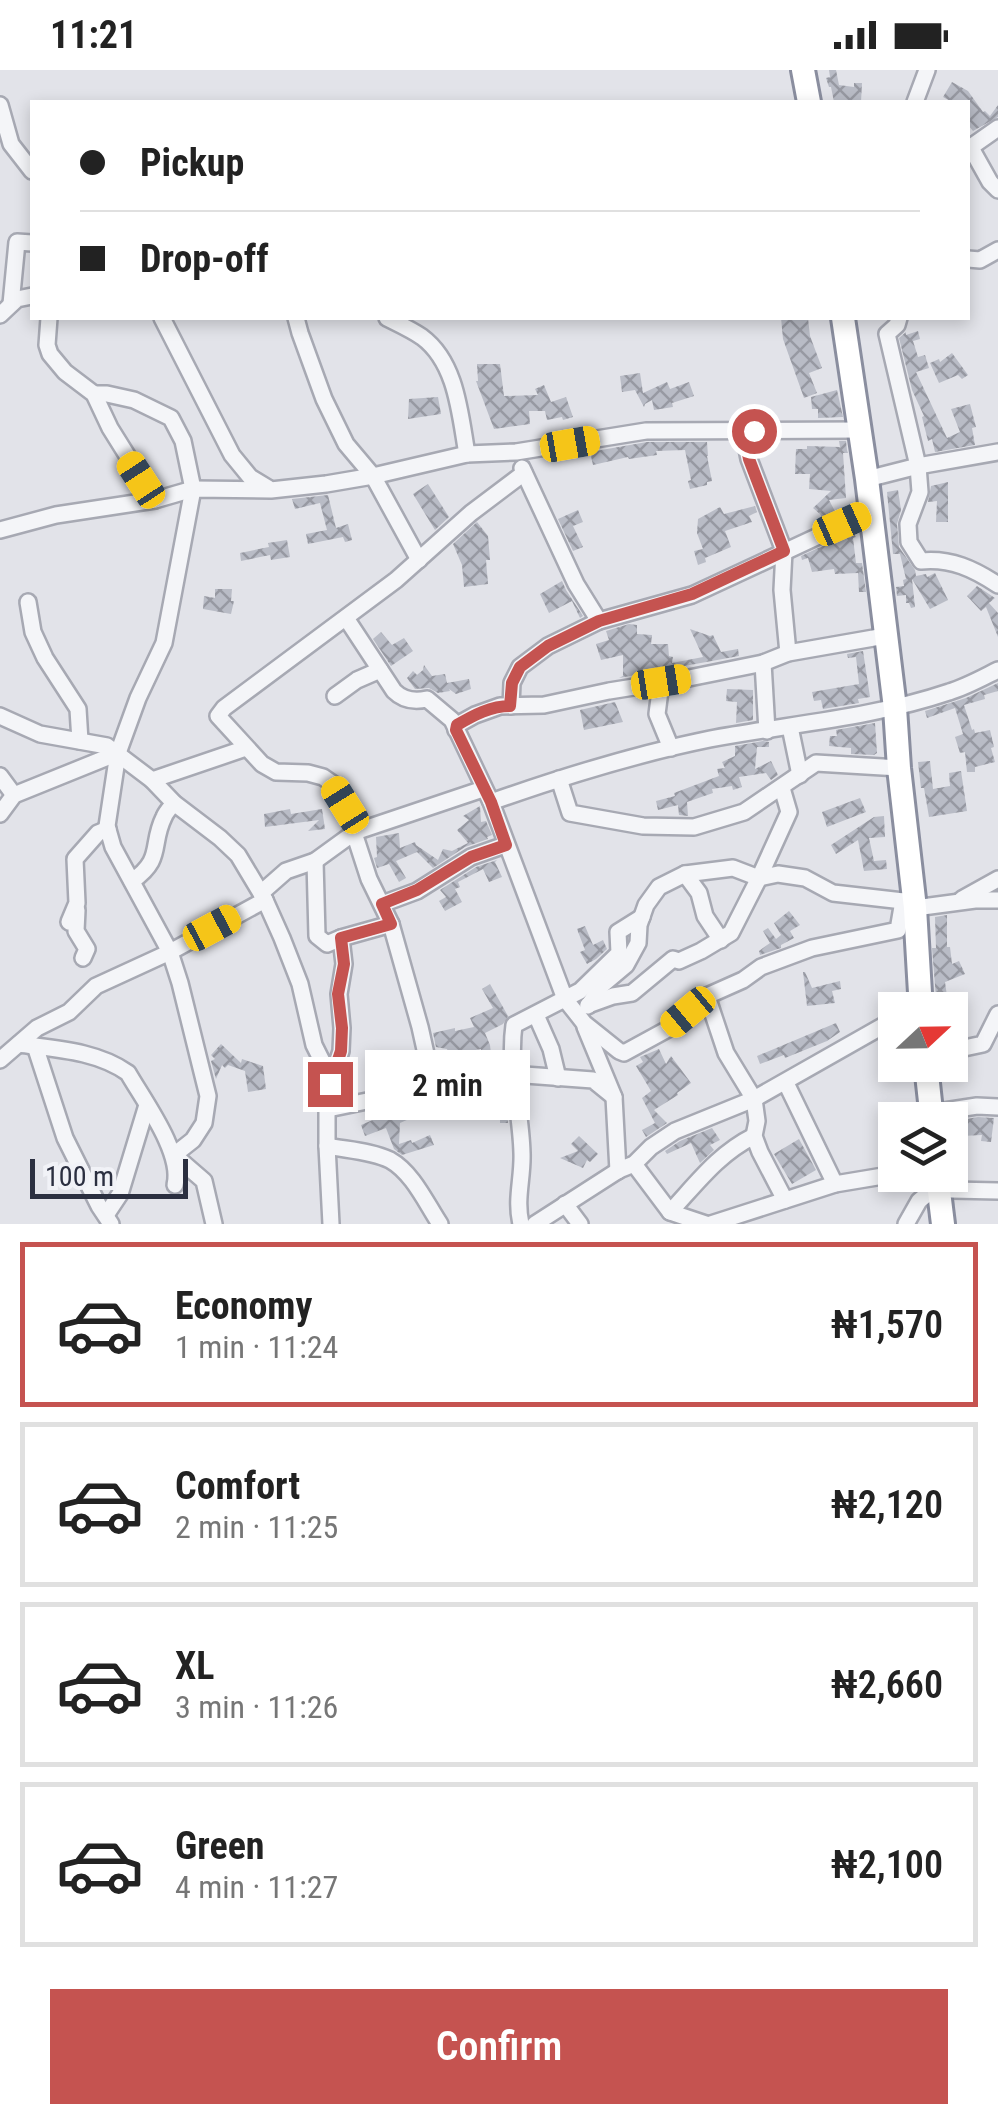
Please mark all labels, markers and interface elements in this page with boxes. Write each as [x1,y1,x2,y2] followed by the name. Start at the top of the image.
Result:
[50,13,137,57] text: 11:21
[140,141,244,185] text: Pickup
[140,237,269,281] text: Drop-off
[732,409,777,454] route start
[538,424,602,464] car
[112,447,170,513] car
[808,498,876,550] car
[629,662,693,702] car
[316,772,374,838] car
[178,901,246,955] car
[655,981,721,1043] car
[878,992,968,1082] north arrow
[878,992,968,1192] map controls
[365,1049,530,1119] callout: 2 min
[308,1062,353,1107] route end
[412,1066,483,1104] text: 2 min
[878,1102,968,1192] button: layers
[30,1154,188,1198] scale bar
[45,1160,114,1193] text: 100 m
[55,1280,145,1370] icon: car
[175,1284,312,1328] text: Economy
[831,1303,943,1347] text: ₦1,570
[175,1328,338,1366] text: 1 min · 11:24
[55,1460,145,1550] icon: car
[175,1464,300,1508] text: Comfort
[831,1483,943,1527] text: ₦2,120
[175,1508,338,1546] text: 2 min · 11:25
[55,1640,145,1730] icon: car
[175,1644,214,1688] text: XL
[831,1663,943,1707] text: ₦2,660
[175,1688,338,1726] text: 3 min · 11:26
[55,1820,145,1910] icon: car
[175,1824,265,1868] text: Green
[831,1843,943,1887] text: ₦2,100
[175,1868,338,1906] text: 4 min · 11:27
[50,1989,948,2104] button: Confirm

